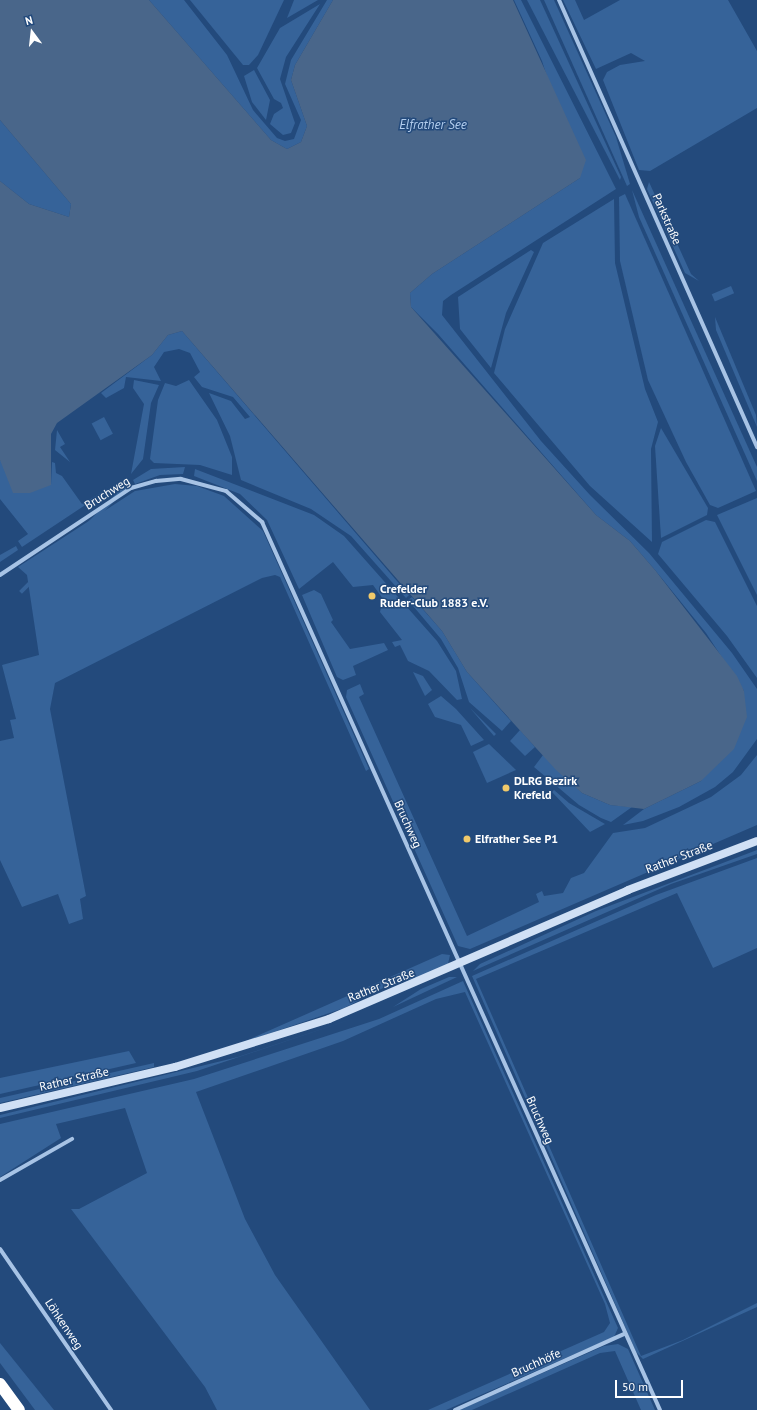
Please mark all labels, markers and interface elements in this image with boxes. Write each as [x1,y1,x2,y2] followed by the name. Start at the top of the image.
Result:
[12,12,52,52] north arrow
[24,13,34,28] text: N
[399,117,467,133] water label: Elfrather See
[649,191,685,247] street label: Parkstraße
[82,473,132,513] street label: Bruchweg
[380,582,488,610] place label: Crefelder Ruder-Club 1883 e.V.
[367,591,377,601] marker: Crefelder Ruder-Club 1883 e.V.
[514,774,577,802] place label: DLRG Bezirk Krefeld
[501,783,511,793] marker: DLRG Bezirk Krefeld
[391,798,425,850] street label: Bruchweg
[475,832,558,846] place label: Elfrather See P1
[462,834,472,844] marker: Elfrather See P1
[643,838,715,876] street label: Rather Straße
[346,965,416,1005] street label: Rather Straße
[38,1064,110,1094] street label: Rather Straße
[523,1094,557,1146] street label: Bruchweg
[42,1296,86,1352] street label: Löhkenweg
[509,1346,563,1380] street label: Bruchhöfe
[617,1372,685,1398] scale bar
[622,1379,648,1394] text: 50 m

